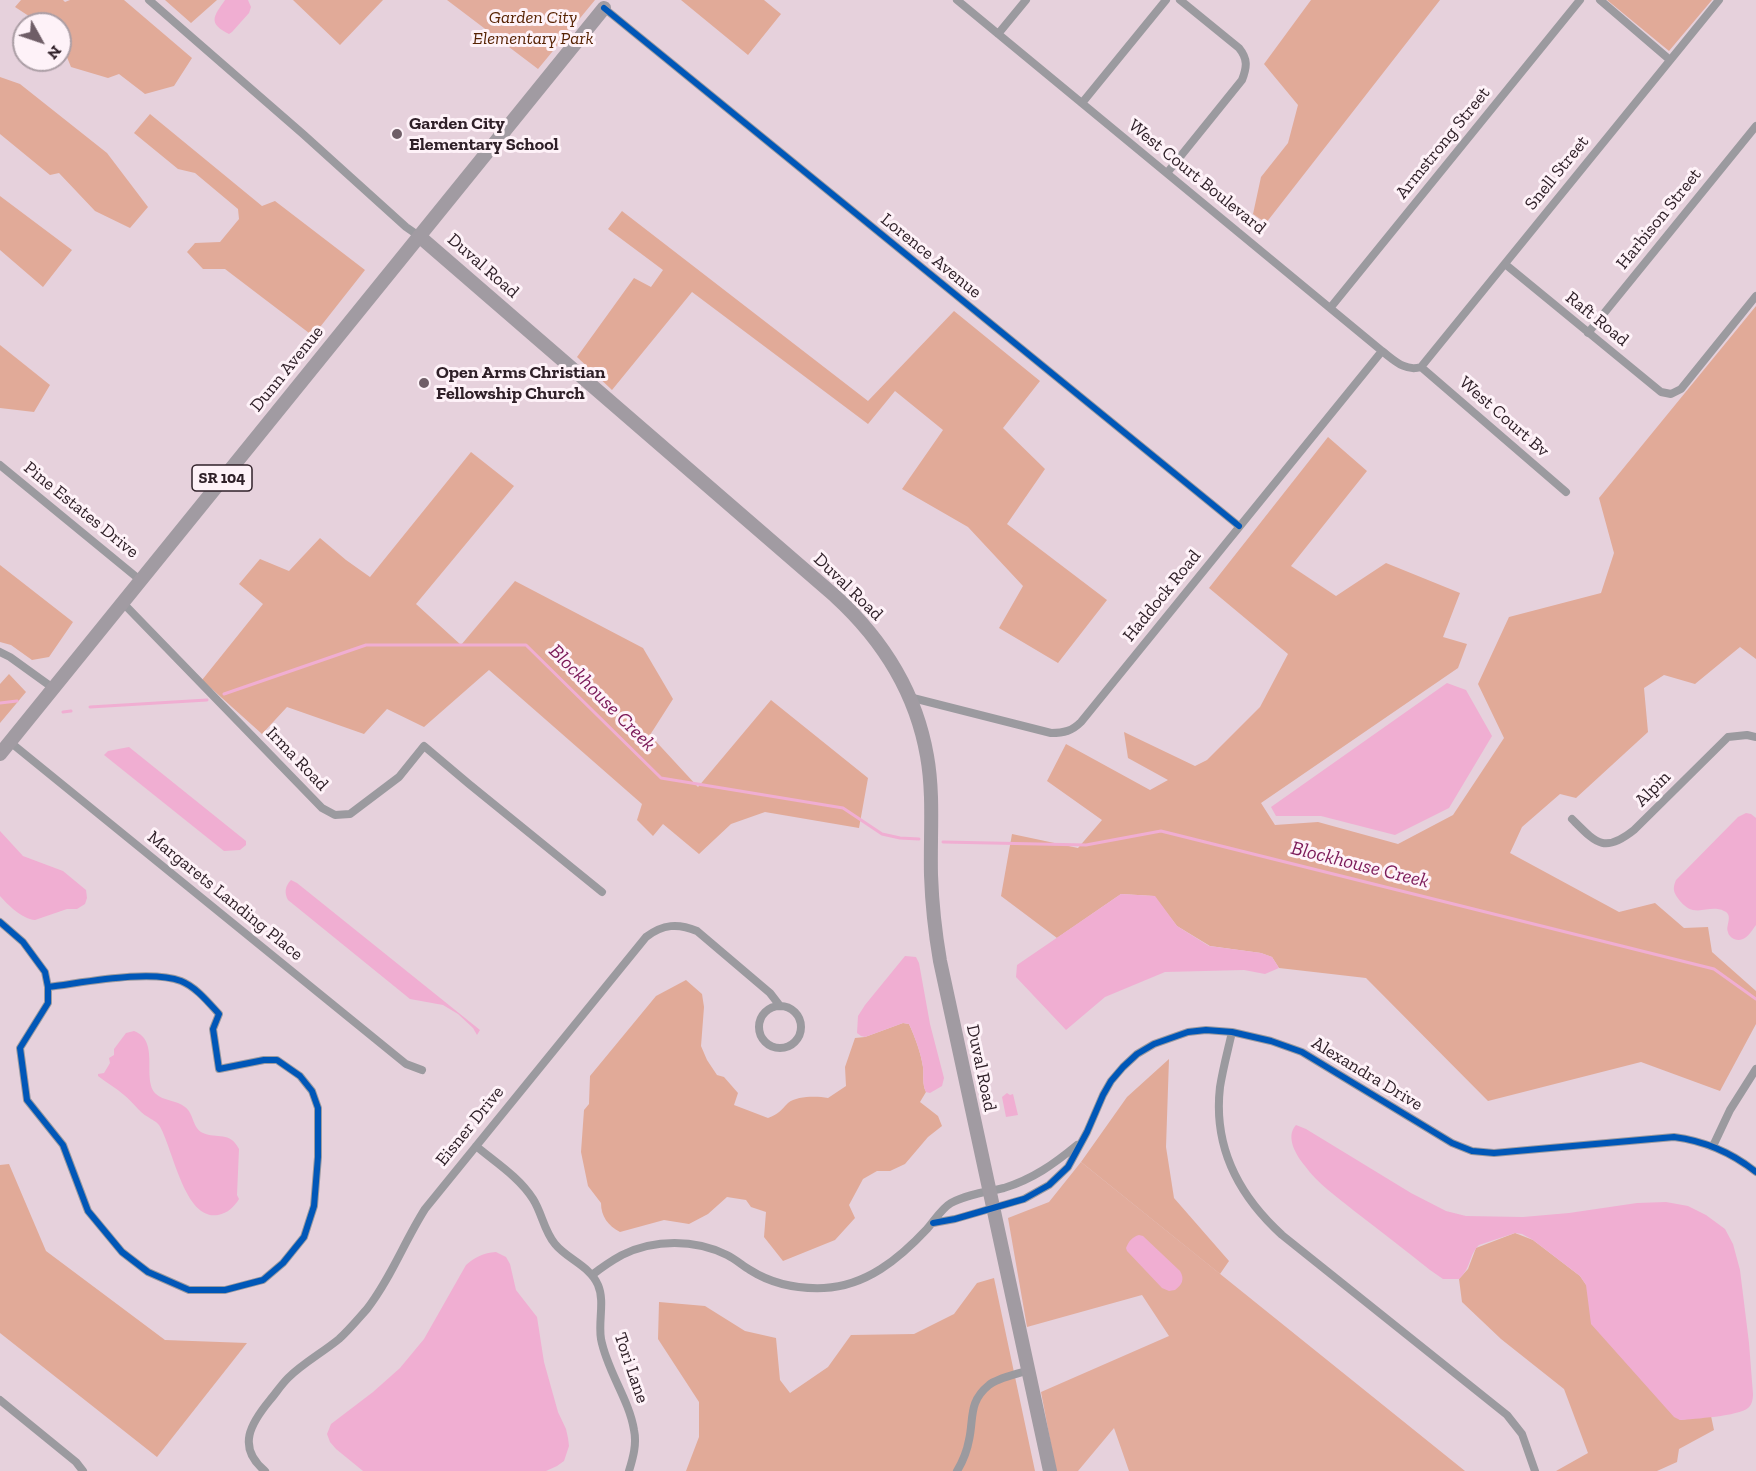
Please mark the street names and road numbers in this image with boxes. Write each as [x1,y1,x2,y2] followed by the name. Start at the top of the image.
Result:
[1391,83,1495,203] street label: Armstrong Street
[1124,115,1270,239] street label: West Court Boulevard
[1520,131,1594,215] street label: Snell Street
[1612,164,1706,274] street label: Harbison Street
[876,209,986,303] street label: Lorence Avenue
[443,229,523,303] street label: Duval Road
[1561,287,1633,351] street label: Raft Road
[246,322,328,416] street label: Dunn Avenue
[1455,372,1553,462] street label: West Court Bv
[19,457,143,563] street label: Pine Estates Drive
[192,465,252,491] road number: SR 104
[1119,546,1205,646] street label: Haddock Road
[809,549,887,625] street label: Duval Road
[261,723,333,795] street label: Irma Road
[1631,767,1675,811] street label: Alpin
[143,827,307,965] street label: Margarets Landing Place
[961,1023,1001,1113] street label: Duval Road
[1308,1032,1426,1116] street label: Alexandra Drive
[431,1082,509,1170] street label: Eisner Drive
[609,1330,653,1406] street label: Tori Lane

